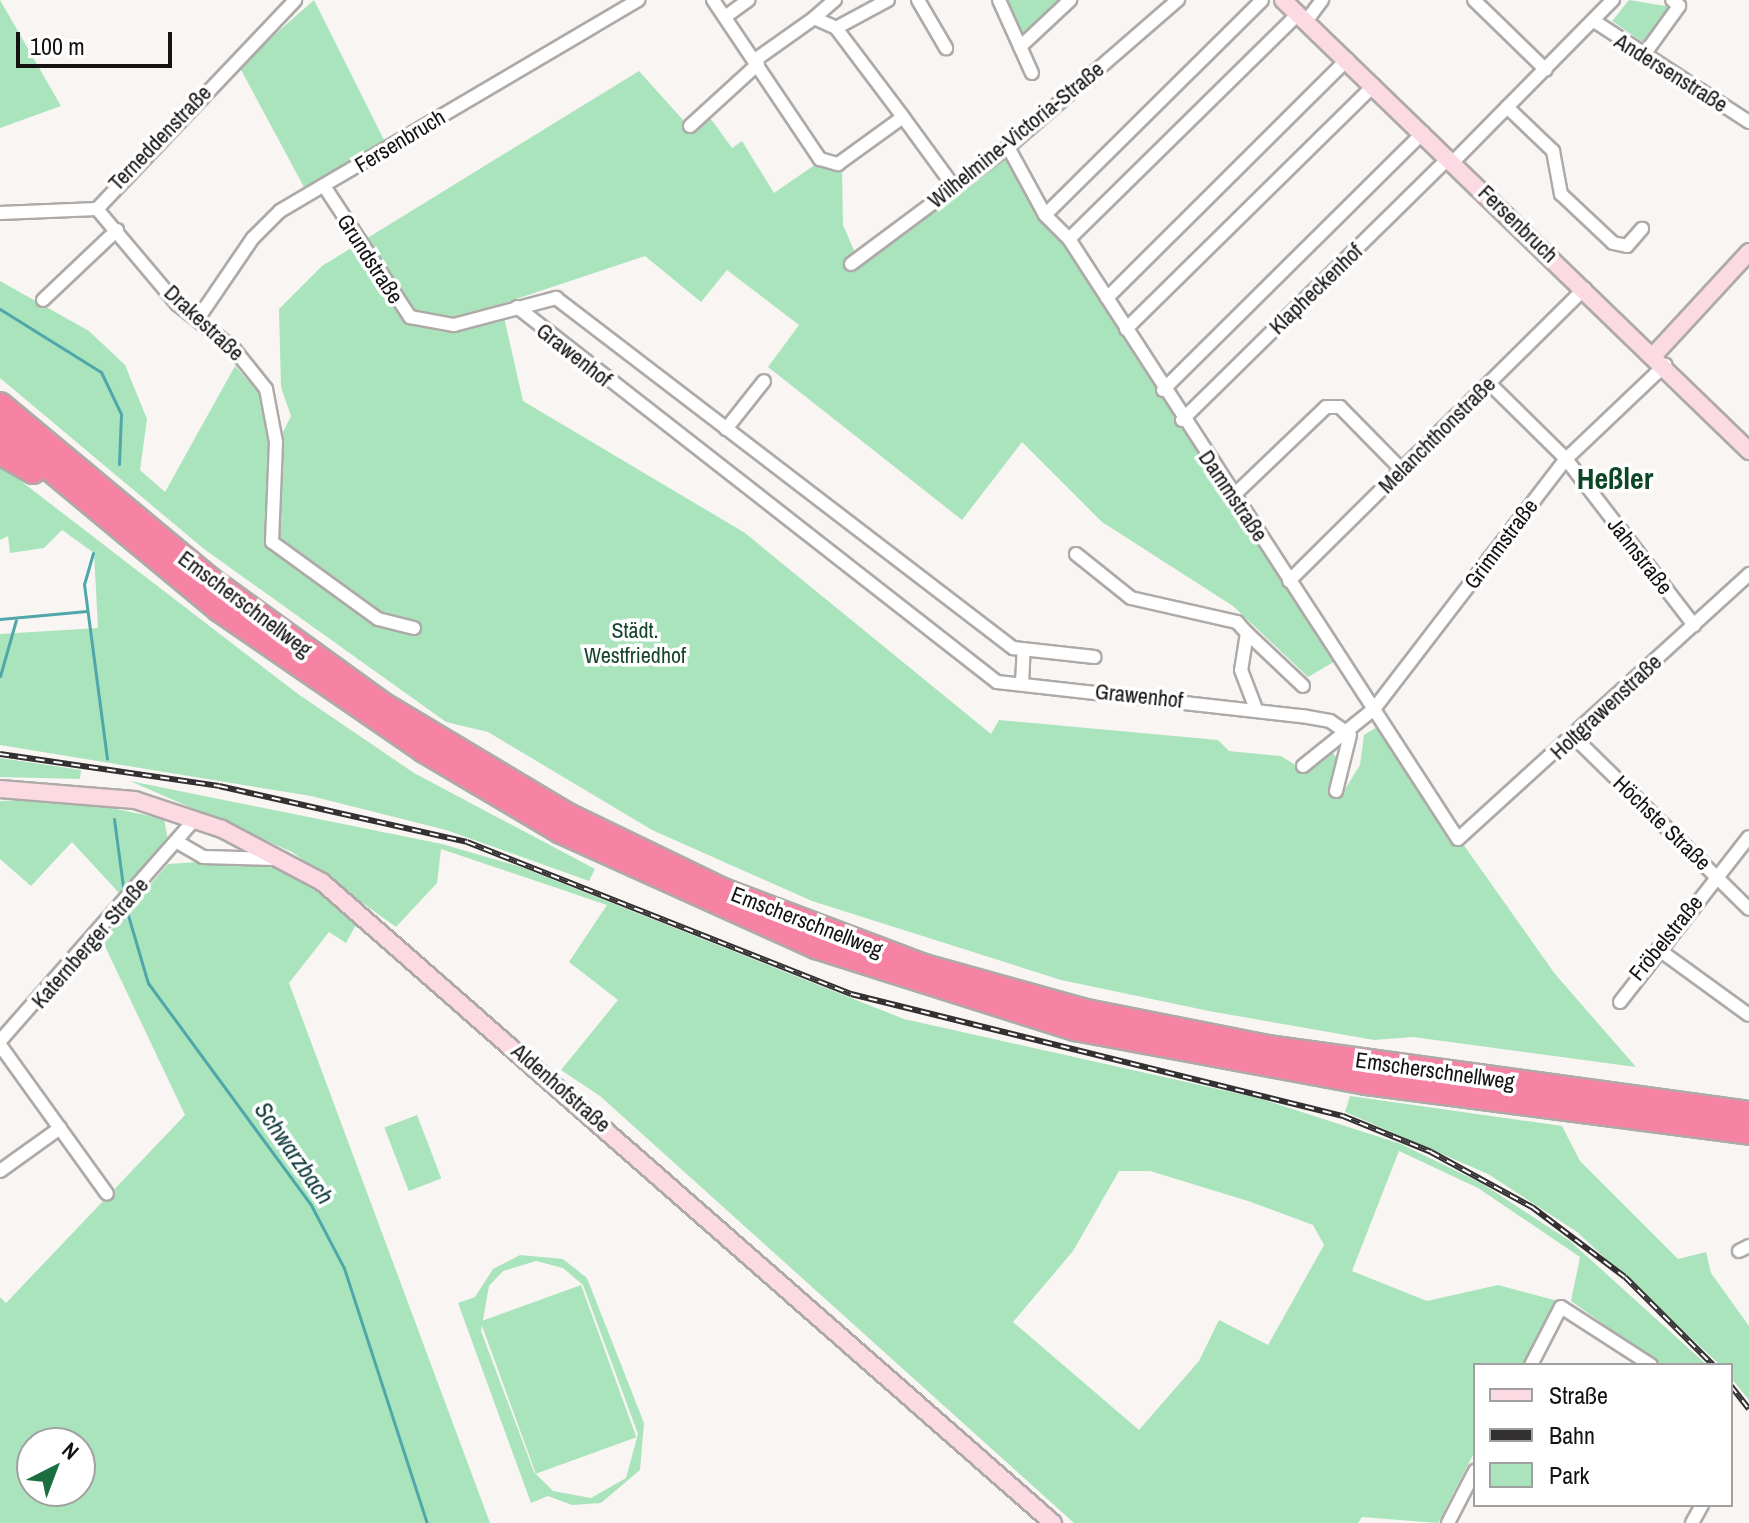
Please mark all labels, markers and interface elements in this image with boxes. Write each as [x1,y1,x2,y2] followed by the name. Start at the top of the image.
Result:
[20,16,176,66] scale bar
[1610,28,1732,118] street label: Andersenstraße
[30,30,85,62] text: 100 m
[923,56,1109,214] street label: Wilhelmine-Victoria-Straße
[103,80,217,196] street label: Terneddenstraße
[350,104,450,178] street label: Fersenbruch
[1473,180,1563,268] street label: Fersenbruch
[331,209,409,309] street label: Grundstraße
[1264,238,1368,340] street label: Klapheckenhof
[159,280,249,366] street label: Drakestraße
[531,317,617,393] street label: Grawenhof
[1373,371,1501,499] street label: Melanchthonstraße
[1193,445,1273,547] street label: Dammstraße
[1577,460,1653,496] district label: Heßler
[1458,494,1544,594] street label: Grimmstraße
[1602,512,1678,600] street label: Jahnstraße
[173,545,317,663] street label: Emscherschnellweg
[584,617,686,668] park label: Städt. Westfriedhof
[1545,649,1667,765] street label: Holtgrawenstraße
[1094,678,1184,714] street label: Grawenhof
[1608,770,1716,876] street label: Höchste Straße
[26,872,154,1014] street label: Katernberger Straße
[727,881,887,963] street label: Emscherschnellweg
[1624,890,1708,986] street label: Fröbelstraße
[506,1038,616,1138] street label: Aldenhofstraße
[1354,1047,1516,1095] street label: Emscherschnellweg
[248,1096,340,1210] water label: Schwarzbach
[1473,1363,1733,1507] legend
[1549,1379,1608,1411] text: Straße
[1549,1419,1595,1451] text: Bahn
[16,1427,96,1507] north arrow
[56,1435,86,1466] text: N
[1549,1459,1589,1491] text: Park

